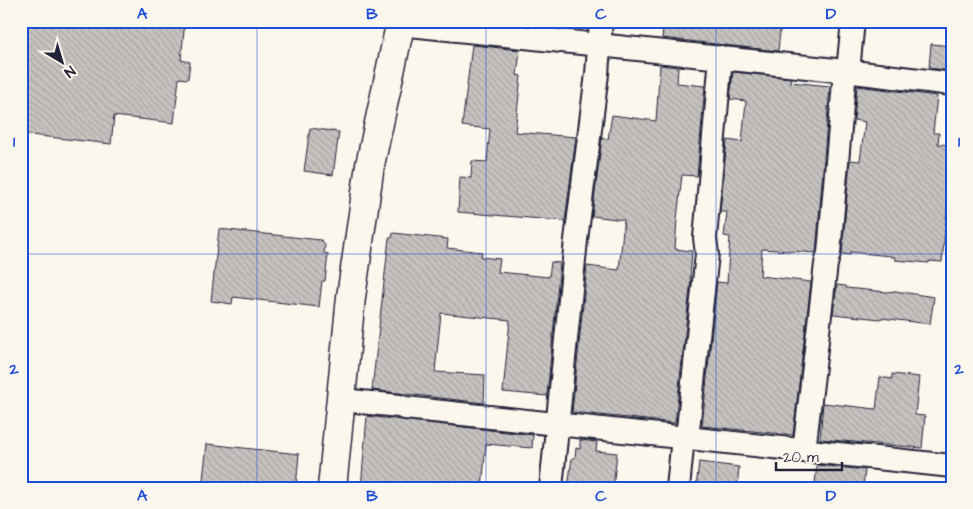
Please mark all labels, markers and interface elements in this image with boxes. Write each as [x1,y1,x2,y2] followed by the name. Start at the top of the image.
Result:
[137,3,148,25] text: A
[366,3,378,25] text: B
[595,3,607,25] text: C
[826,3,837,25] text: D
[38,38,88,88] north arrow
[60,61,79,82] text: N
[13,131,16,153] text: 1
[958,131,961,153] text: 1
[8,358,19,380] text: 2
[953,358,964,380] text: 2
[776,439,842,471] scale bar
[783,447,819,468] text: 20 m
[137,485,148,507] text: A
[366,485,378,507] text: B
[595,485,607,507] text: C
[826,485,837,507] text: D

